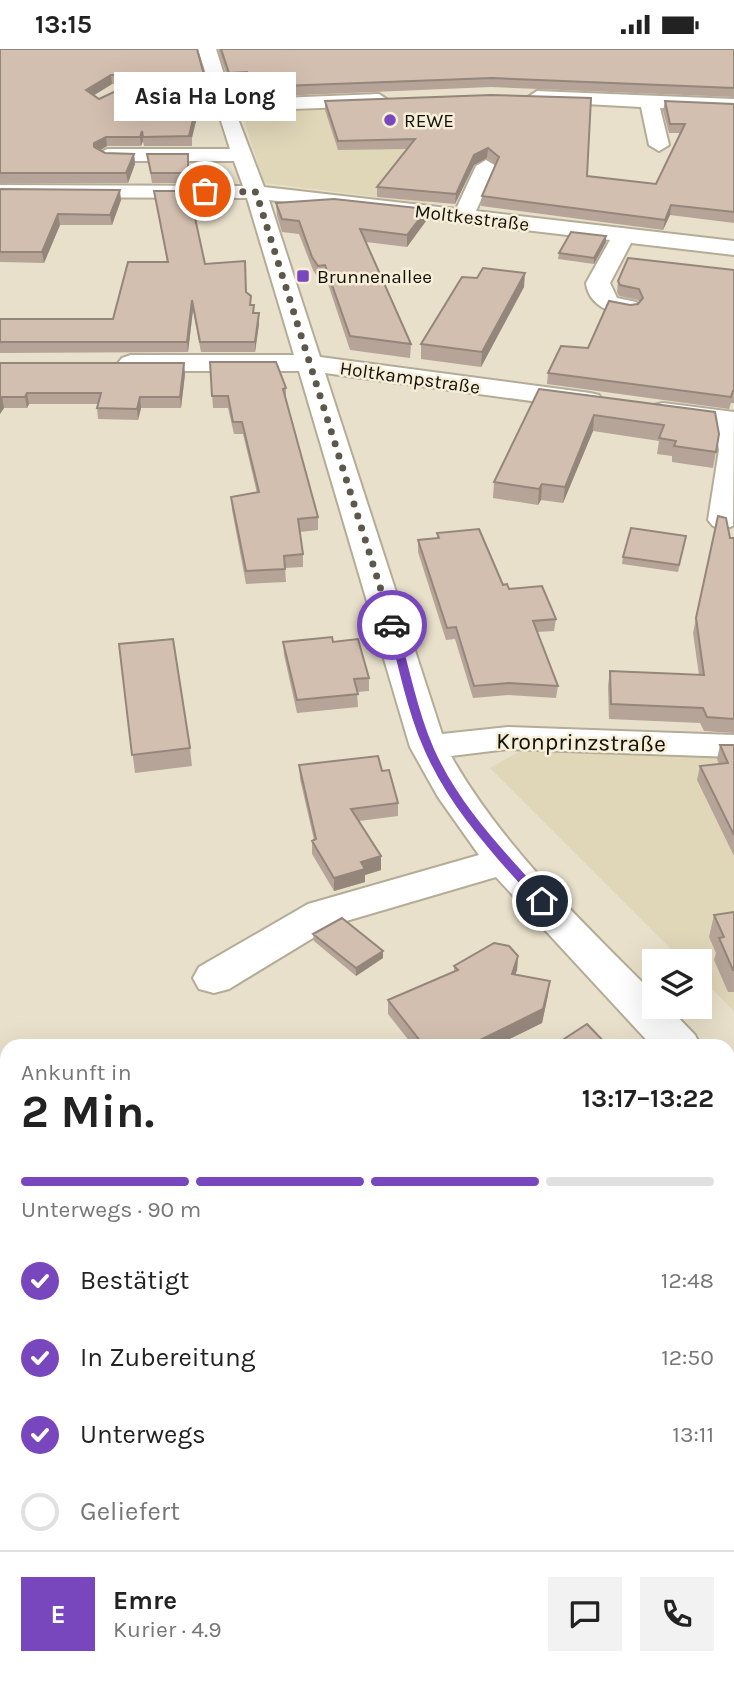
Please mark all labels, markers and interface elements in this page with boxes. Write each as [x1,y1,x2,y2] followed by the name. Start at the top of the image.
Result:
[35,9,92,40] text: 13:15
[114,72,296,121] callout: Asia Ha Long
[135,83,275,110] text: Asia Ha Long
[404,110,454,132] place label: REWE
[382,112,398,128] marker: REWE
[175,161,235,221] pin
[186,172,224,210] icon: bag
[413,200,530,236] street label: Moltkestraße
[317,266,432,288] place label: Brunnenallee
[295,268,311,284] marker: Brunnenallee
[338,357,481,399] street label: Holtkampstraße
[357,590,427,660] courier
[373,606,411,644] icon: car
[496,728,666,757] street label: Kronprinzstraße
[512,871,572,931] pin
[523,882,561,920] icon: home
[642,949,712,1019] map controls
[642,949,712,1019] button: layers
[21,1059,132,1086] text: Ankunft in
[582,1083,714,1114] text: 13:17–13:22
[21,1085,154,1139] text: 2 Min.
[21,1196,201,1223] text: Unterwegs · 90 m
[21,1262,59,1300] icon: check
[80,1265,189,1296] text: Bestätigt
[661,1267,714,1294] text: 12:48
[21,1339,59,1377] icon: check
[80,1342,255,1373] text: In Zubereitung
[661,1344,714,1371] text: 12:50
[21,1416,59,1454] icon: check
[80,1419,206,1450] text: Unterwegs
[672,1421,714,1448] text: 13:11
[80,1496,180,1527] text: Geliefert
[548,1577,622,1651] button: chat
[640,1577,714,1651] button: phone
[113,1585,177,1616] text: Emre
[50,1599,66,1630] text: E
[113,1616,222,1643] text: Kurier · 4.9

